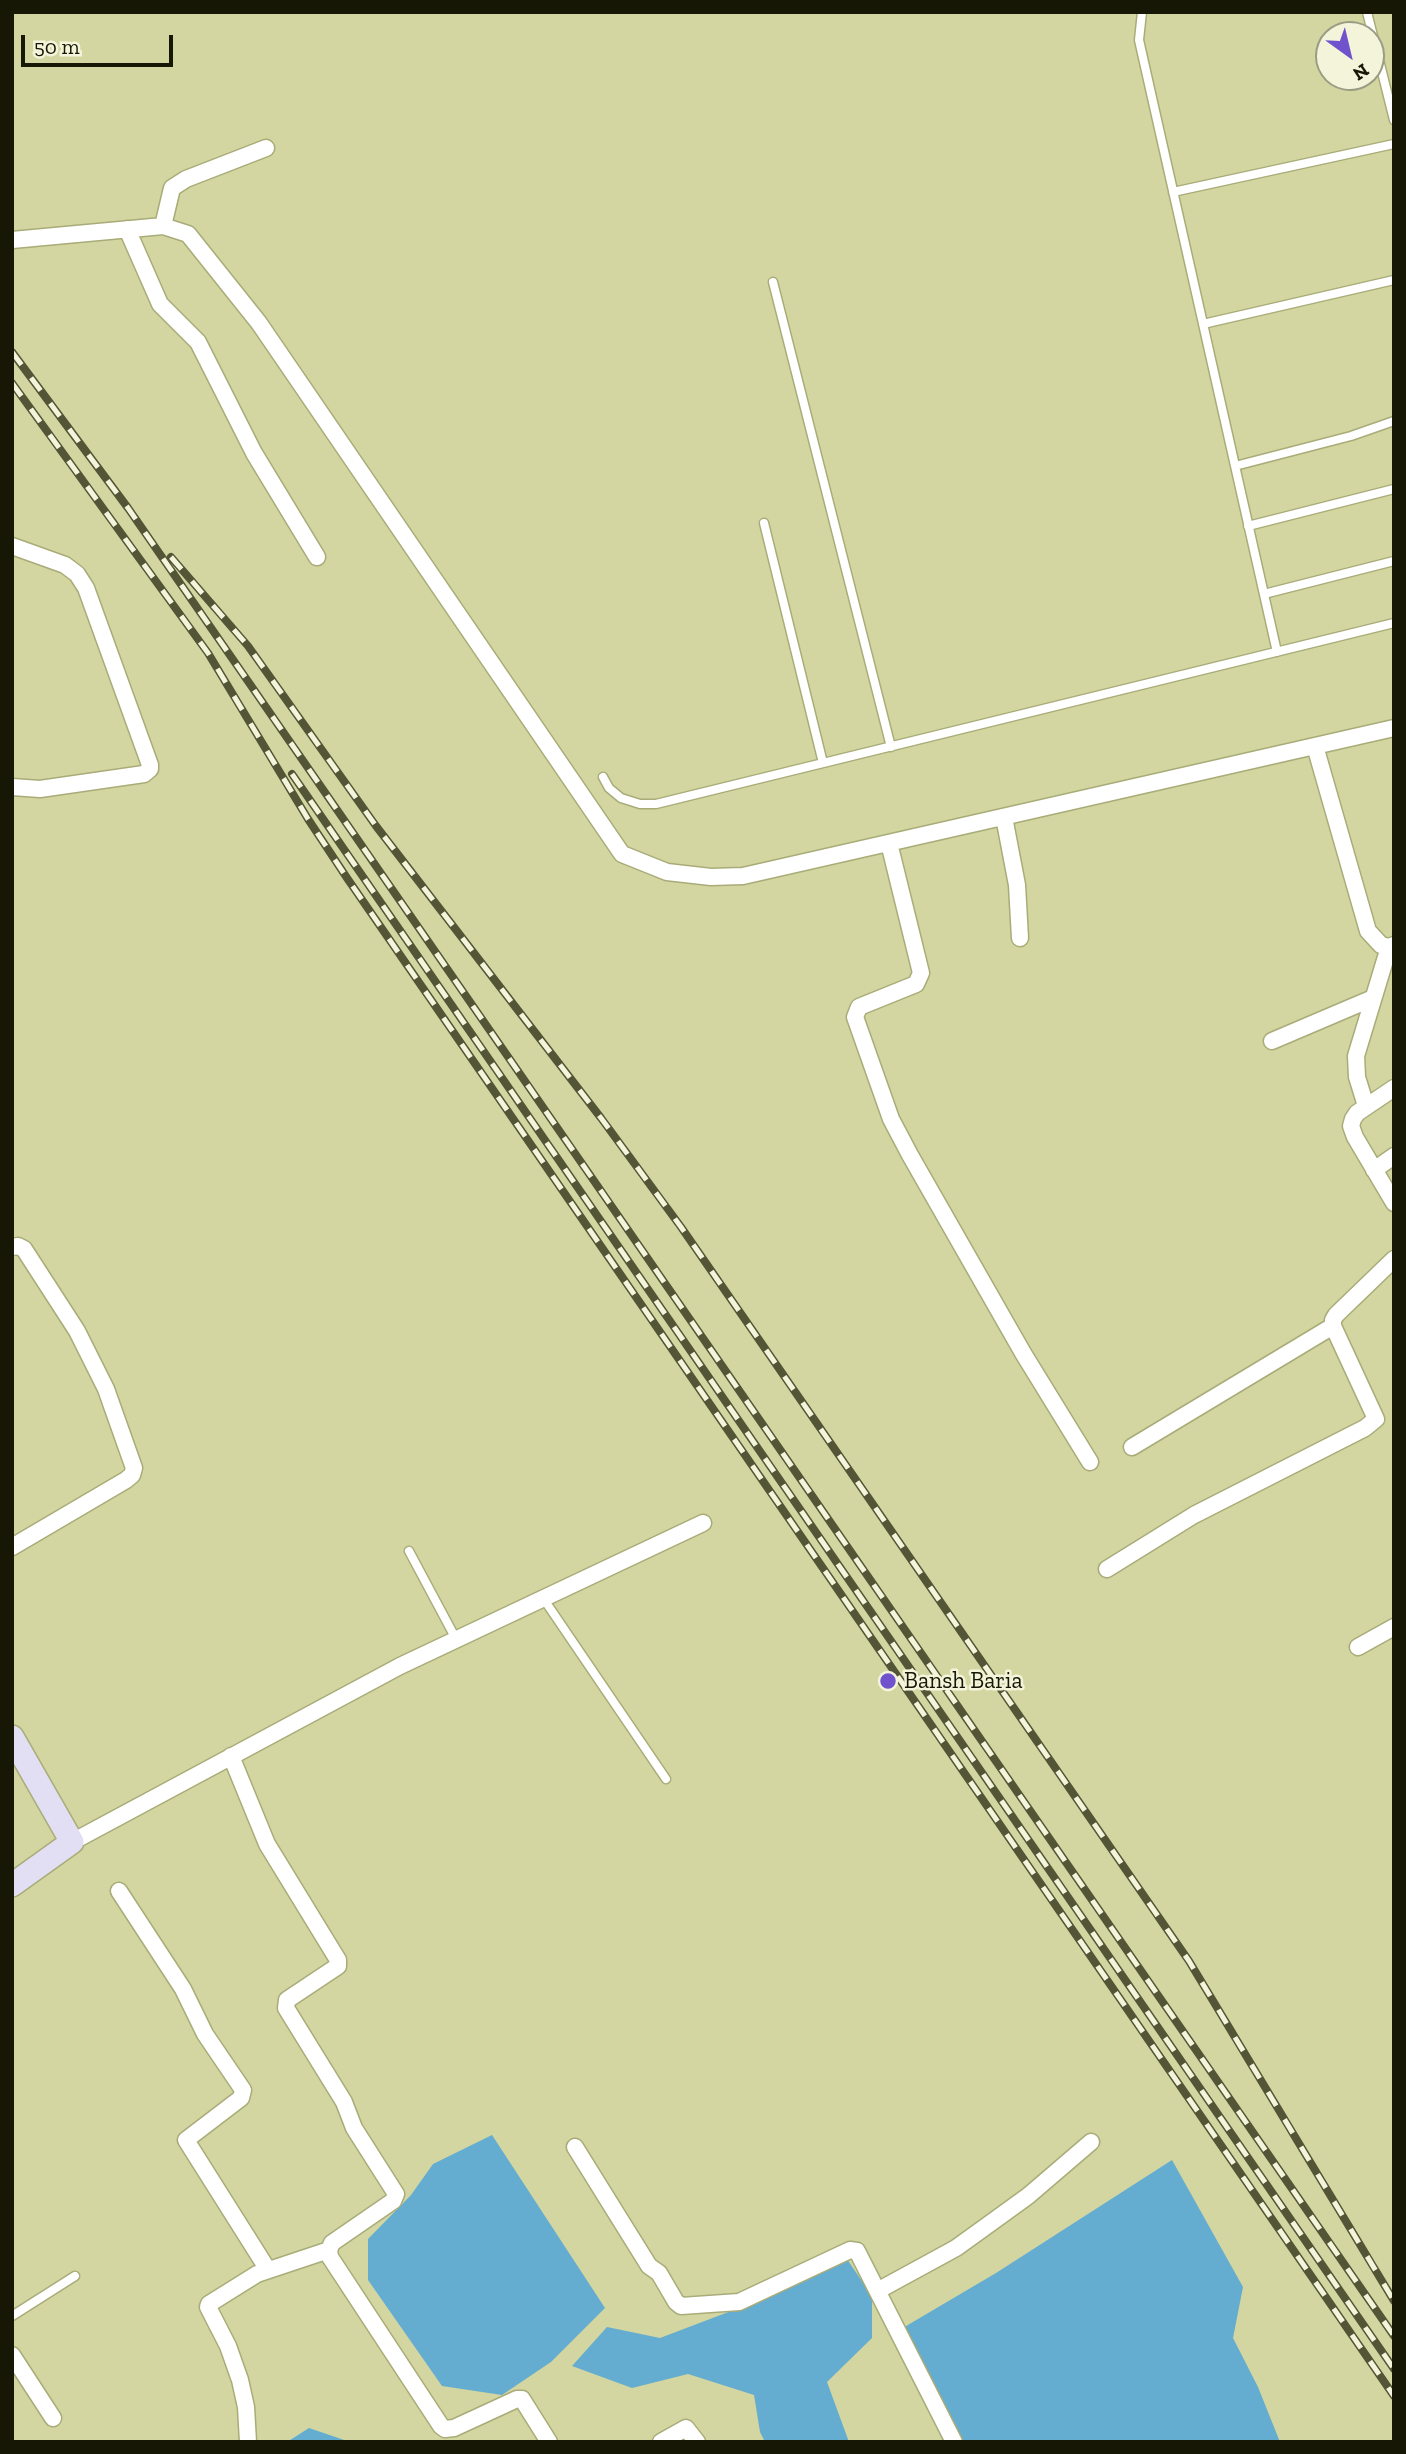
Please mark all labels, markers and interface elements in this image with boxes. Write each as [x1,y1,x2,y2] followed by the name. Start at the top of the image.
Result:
[24,21,177,65] scale bar
[1315,21,1385,91] north arrow
[34,34,80,59] text: 50 m
[1348,59,1373,86] text: N
[904,1667,1023,1695] place label: Bansh Baria
[878,1671,898,1691] marker: Bansh Baria

